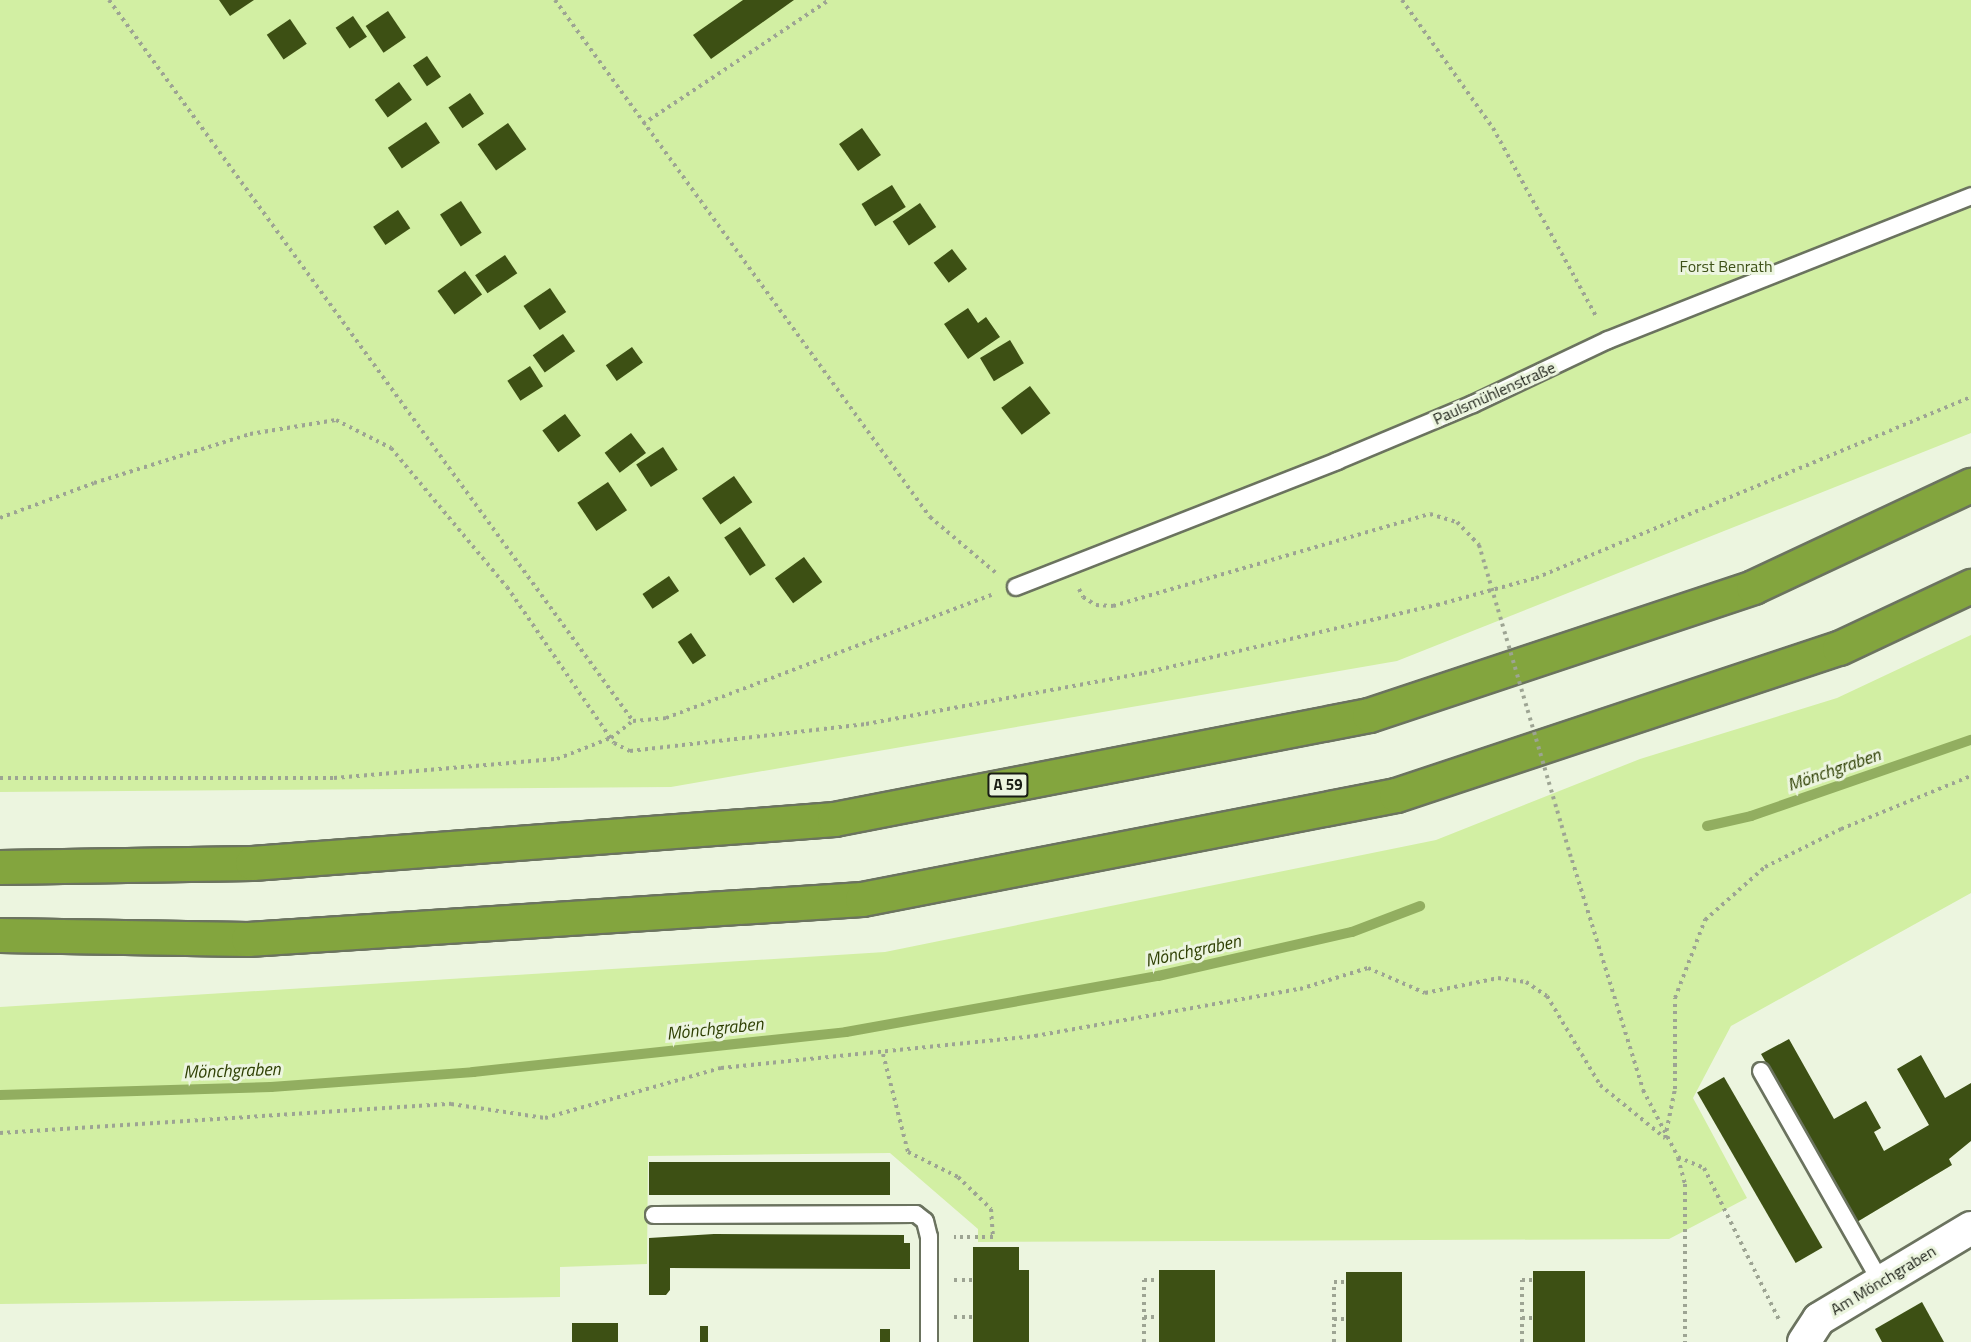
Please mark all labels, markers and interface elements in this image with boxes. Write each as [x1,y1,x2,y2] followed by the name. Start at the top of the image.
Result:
[1680,256,1772,276] park label: Forst Benrath
[1430,357,1558,429] street label: Paulsmühlenstraße
[1785,744,1883,796] water label: Mönchgraben
[987,773,1029,797] road number: A 59
[1143,930,1243,972] water label: Mönchgraben
[666,1013,764,1045] water label: Mönchgraben
[183,1059,281,1083] water label: Mönchgraben
[1827,1241,1939,1319] street label: Am Mönchgraben

